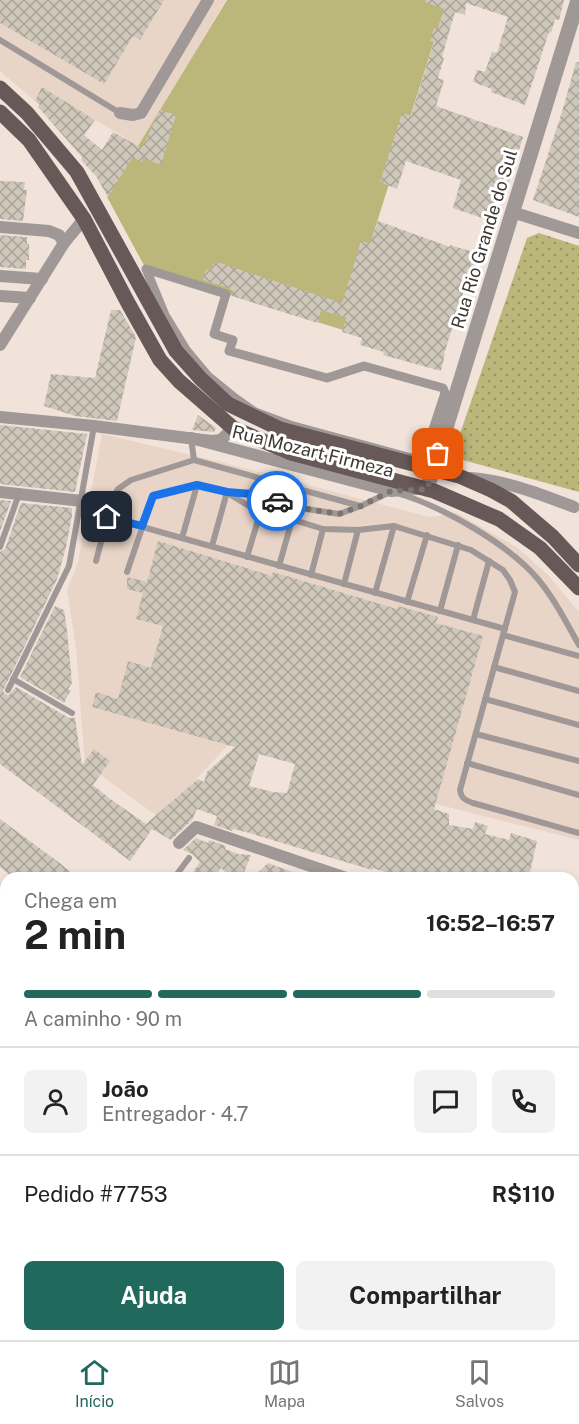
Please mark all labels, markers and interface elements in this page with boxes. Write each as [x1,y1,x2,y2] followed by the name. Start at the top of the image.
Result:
[447,147,521,331] street label: Rua Rio Grande do Sul
[230,421,396,481] street label: Rua Mozart Firmeza
[412,428,463,479] pin
[421,437,454,470] icon: bag
[247,471,307,531] courier
[261,485,294,518] icon: car
[81,491,132,542] pin
[90,500,123,533] icon: home
[24,889,117,913] text: Chega em
[426,910,555,936] text: 16:52–16:57
[24,912,126,958] text: 2 min
[24,1007,182,1031] text: A caminho · 90 m
[24,1070,87,1133] button: person
[414,1070,477,1133] button: chat
[492,1070,555,1133] button: phone
[102,1076,149,1102] text: João
[102,1102,248,1126] text: Entregador · 4.7
[24,1181,168,1207] text: Pedido #7753
[492,1181,555,1207] text: R$110
[24,1261,284,1330] button: Ajuda
[296,1261,555,1330] button: Compartilhar
[75,1356,114,1411] tab: Início
[264,1356,305,1411] tab: Mapa
[455,1356,504,1411] tab: Salvos

